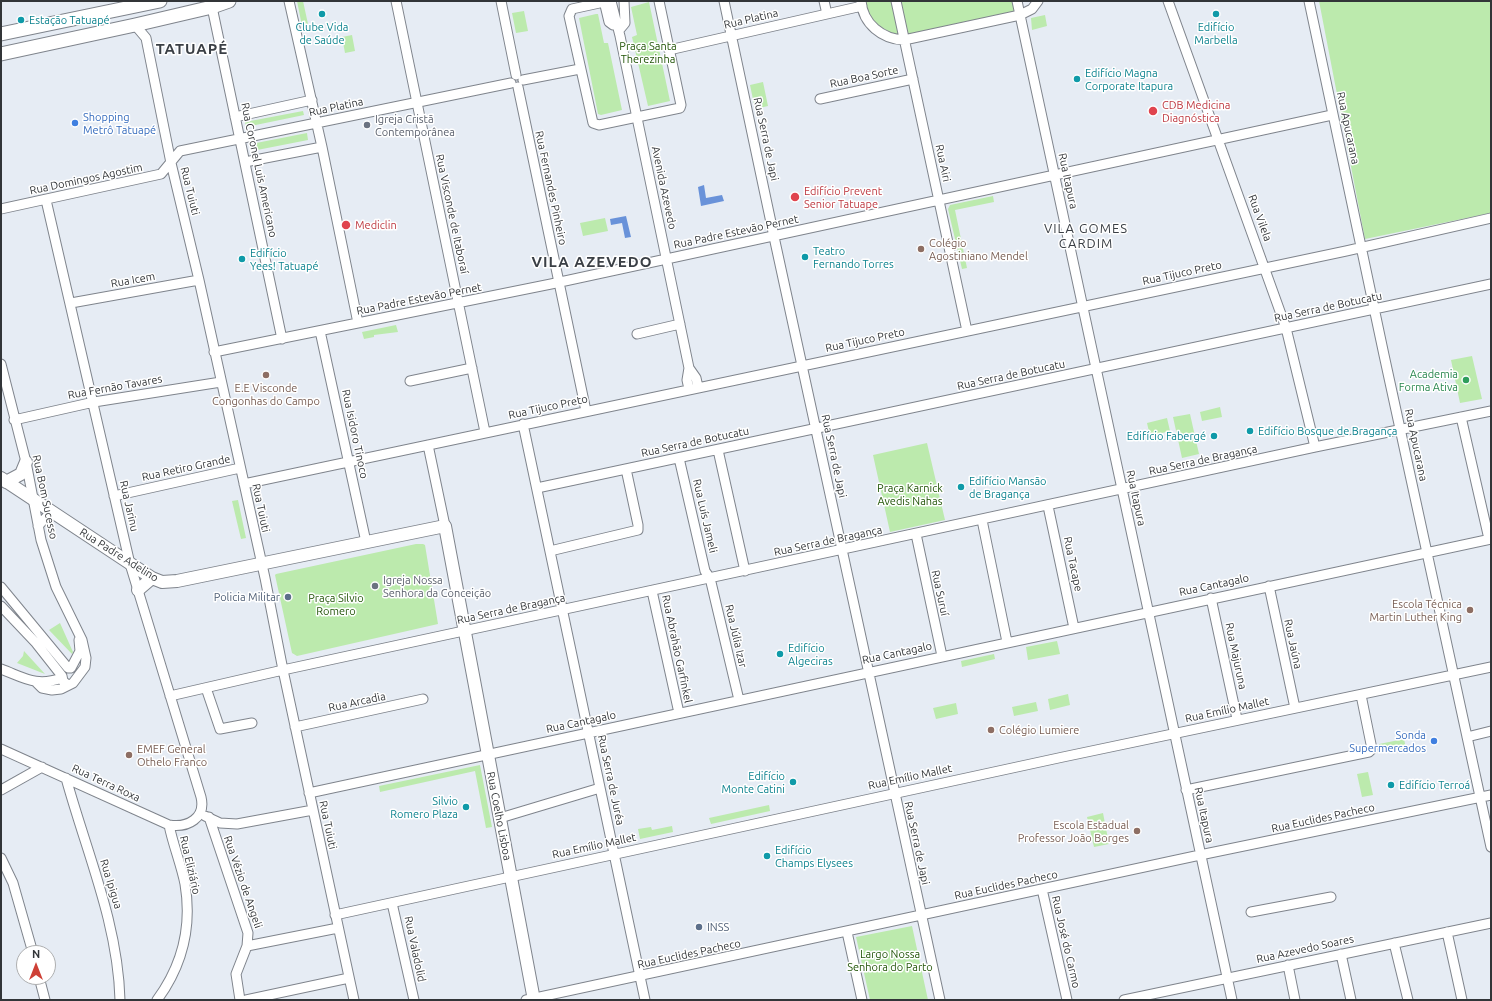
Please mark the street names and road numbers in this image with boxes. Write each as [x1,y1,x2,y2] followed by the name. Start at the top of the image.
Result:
[723,6,779,32] street label: Rua Platina
[829,63,899,91] street label: Rua Boa Sorte
[1334,91,1362,165] street label: Rua Apucarana
[308,95,364,119] street label: Rua Platina
[751,96,781,182] street label: Rua Serra de Japi
[238,101,280,239] street label: Rua Coronel Luis Americano
[532,130,570,246] street label: Rua Fernandes Pinheiro
[933,143,953,183] street label: Rua Airi
[649,145,679,231] street label: Avenida Azevedo
[1056,152,1080,210] street label: Rua Itapura
[433,153,471,275] street label: Rua Visconde de Itaboraí
[28,161,144,197] street label: Rua Domingos Agostim
[178,165,202,217] street label: Rua Tuiuti
[1245,193,1275,243] street label: Rua Vilela
[672,212,800,252] street label: Rua Padre Estevão Pernet
[1141,258,1223,288] street label: Rua Tijuco Preto
[110,270,156,290] street label: Rua Icem
[355,280,483,318] street label: Rua Padre Estevão Pernet
[1273,289,1383,325] street label: Rua Serra de Botucatu
[824,325,906,355] street label: Rua Tijuco Preto
[956,357,1066,393] street label: Rua Serra de Botucatu
[67,372,163,402] street label: Rua Fernão Tavares
[339,388,371,480] street label: Rua Isidoro Tinoco
[507,392,589,422] street label: Rua Tijuco Preto
[1402,408,1430,482] street label: Rua Apucarana
[819,413,849,499] street label: Rua Serra de Japi
[640,424,750,460] street label: Rua Serra de Botucatu
[1148,442,1258,478] street label: Rua Serra de Bragança
[141,452,231,484] street label: Rua Retiro Grande
[30,454,60,540] street label: Rua Bom Sucesso
[1124,469,1148,527] street label: Rua Itapura
[690,478,720,554] street label: Rua Luís Jameli
[117,479,141,533] street label: Rua Jarinu
[249,482,273,534] street label: Rua Tuiuti
[773,523,883,559] street label: Rua Serra de Bragança
[77,525,161,585] street label: Rua Padre Adelino
[1061,535,1085,593] street label: Rua Tacape
[929,569,951,617] street label: Rua Suruí
[1178,571,1250,599] street label: Rua Cantagalo
[456,591,566,627] street label: Rua Serra de Bragança
[659,594,695,704] street label: Rua Abrahão Garfinkel
[722,603,750,669] street label: Rua Júlia Izar
[1281,618,1305,670] street label: Rua Jaúna
[1222,621,1250,691] street label: Rua Majuruna
[861,639,933,667] street label: Rua Cantagalo
[327,690,387,714] street label: Rua Arcadia
[1184,695,1270,725] street label: Rua Emílio Mallet
[545,708,617,736] street label: Rua Cantagalo
[595,734,627,826] street label: Rua Serra de Juréa
[70,761,142,805] street label: Rua Terra Roxa
[867,762,953,792] street label: Rua Emílio Mallet
[484,770,514,862] street label: Rua Coelho Lisboa
[1192,786,1216,844] street label: Rua Itapura
[316,799,340,851] street label: Rua Tuiuti
[902,800,932,886] street label: Rua Serra de Japi
[1270,801,1376,835] street label: Rua Euclides Pacheco
[551,831,637,861] street label: Rua Emílio Mallet
[177,834,203,896] street label: Rua Eliziário
[221,834,265,930] street label: Rua Vézio de Angeli
[97,857,125,911] street label: Rua Ipigua
[953,868,1059,902] street label: Rua Euclides Pacheco
[1049,895,1083,989] street label: Rua José do Carmo
[402,915,428,983] street label: Rua Valadolid
[1255,932,1355,966] street label: Rua Azevedo Soares
[636,937,742,971] street label: Rua Euclides Pacheco

